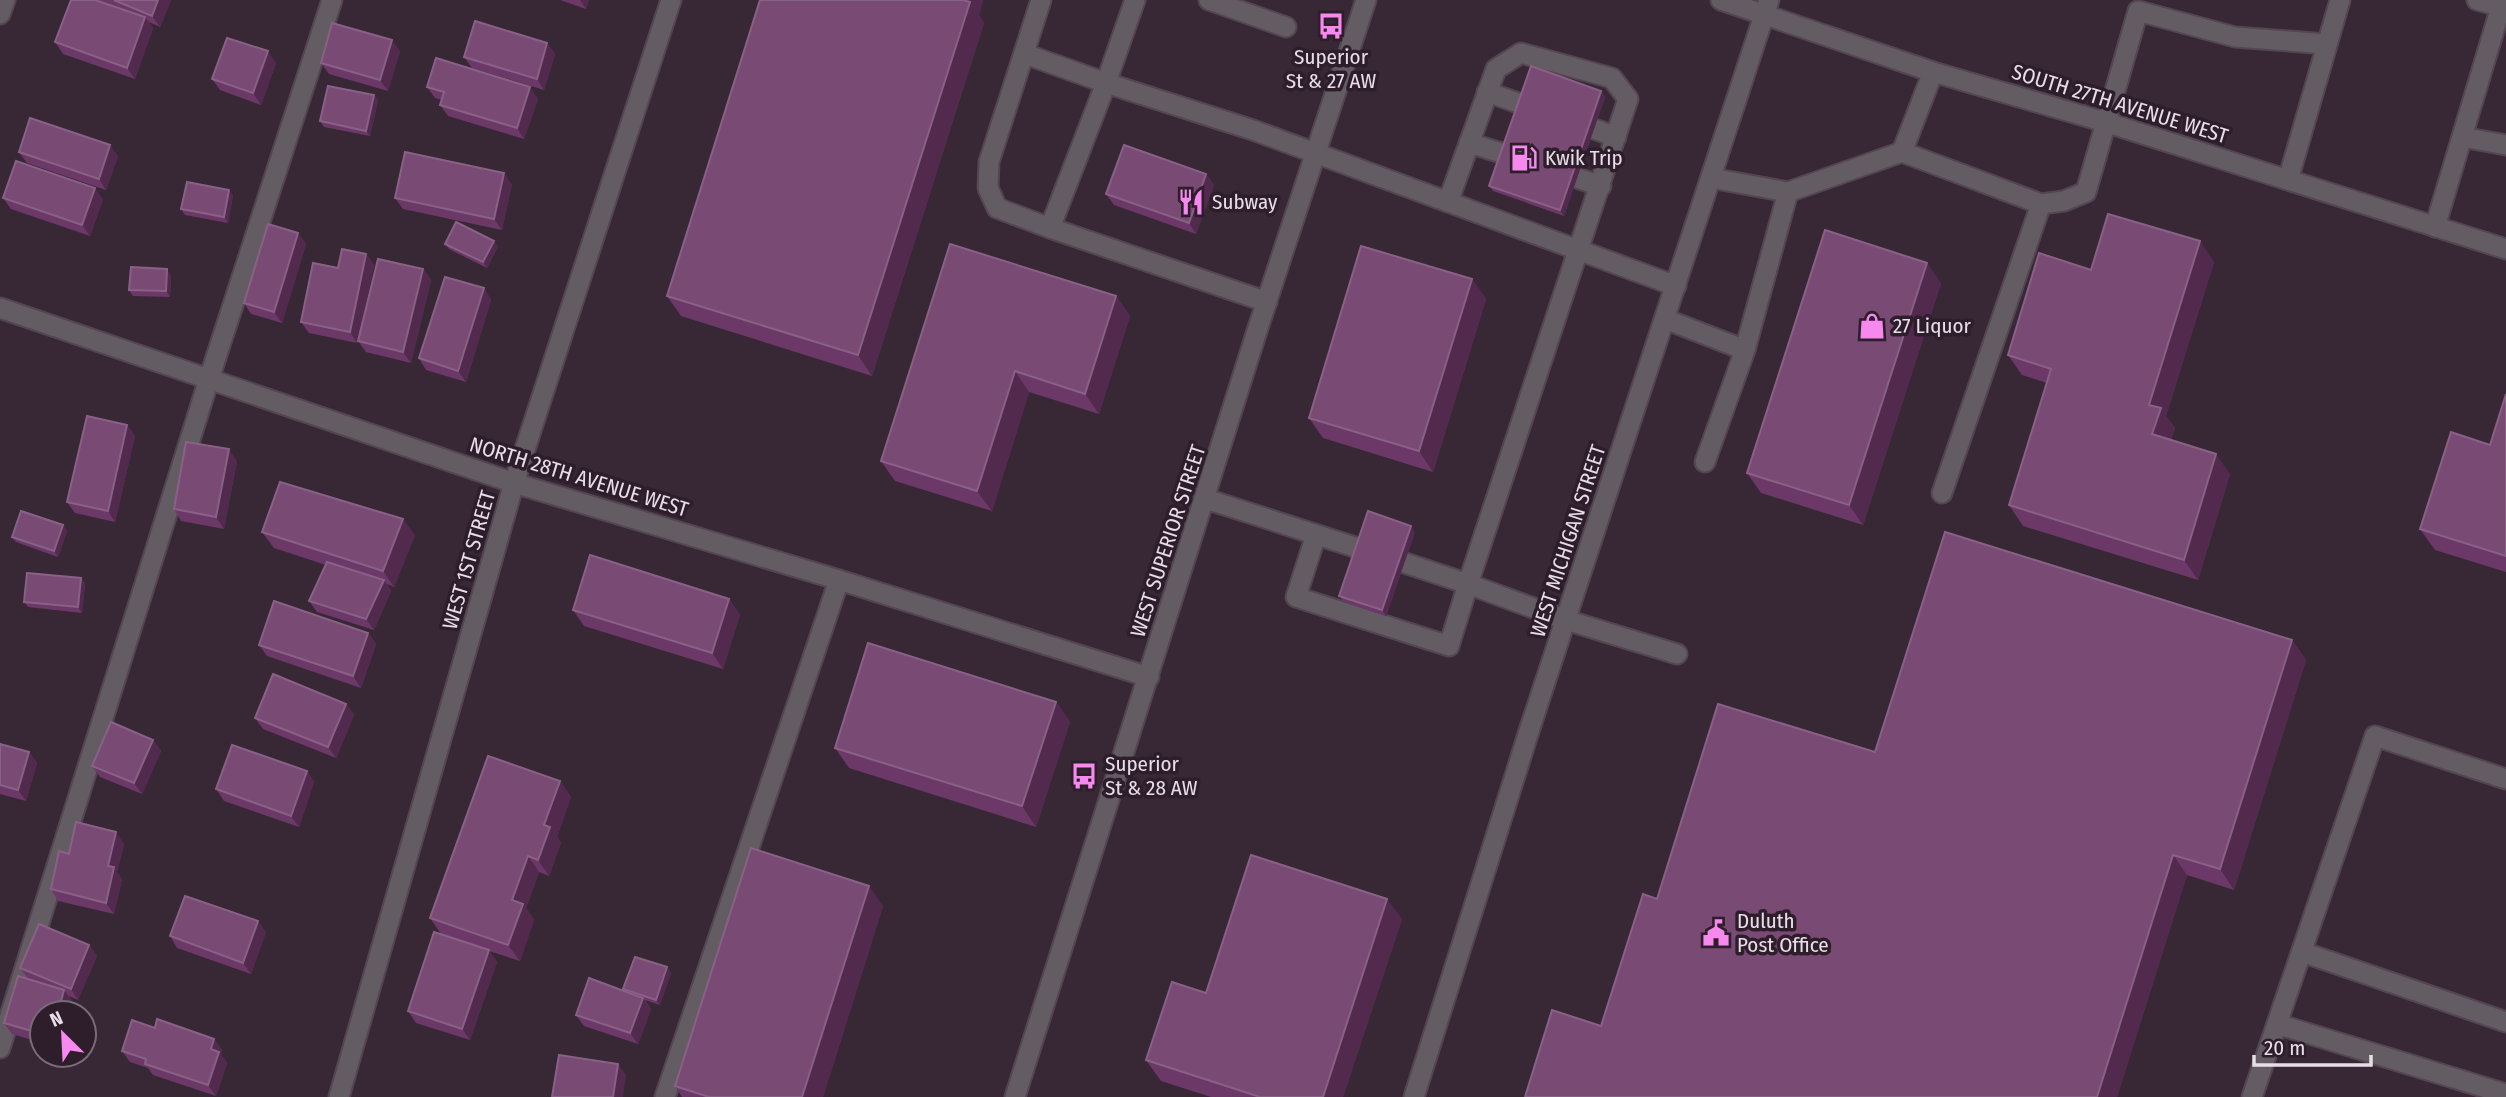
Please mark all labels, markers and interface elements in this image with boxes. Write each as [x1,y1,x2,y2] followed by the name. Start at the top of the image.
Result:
[1316,11,1346,41] bus stop icon: Superior St & 27 AW
[1286,44,1376,94] place label: Superior St & 27 AW
[2009,59,2231,149] street label: SOUTH 27TH AVENUE WEST
[1509,143,1539,173] fuel station icon: Kwik Trip
[1545,145,1623,171] place label: Kwik Trip
[1176,187,1206,217] restaurant icon: Subway
[1212,189,1278,215] place label: Subway
[1857,311,1887,341] shop icon: 27 Liquor
[1893,313,1971,339] place label: 27 Liquor
[467,431,692,523] street label: NORTH 28TH AVENUE WEST
[1125,441,1211,640] street label: WEST SUPERIOR STREET
[1525,441,1611,640] street label: WEST MICHIGAN STREET
[437,487,501,632] street label: WEST 1ST STREET
[1105,751,1198,801] place label: Superior St & 28 AW
[1069,761,1099,791] bus stop icon: Superior St & 28 AW
[1737,908,1829,958] place label: Duluth Post Office
[1701,918,1731,948] public building icon: Duluth Post Office
[28,999,98,1069] north arrow
[46,1006,66,1032] text: N
[2254,1024,2371,1068] scale bar
[2264,1035,2305,1061] text: 20 m

